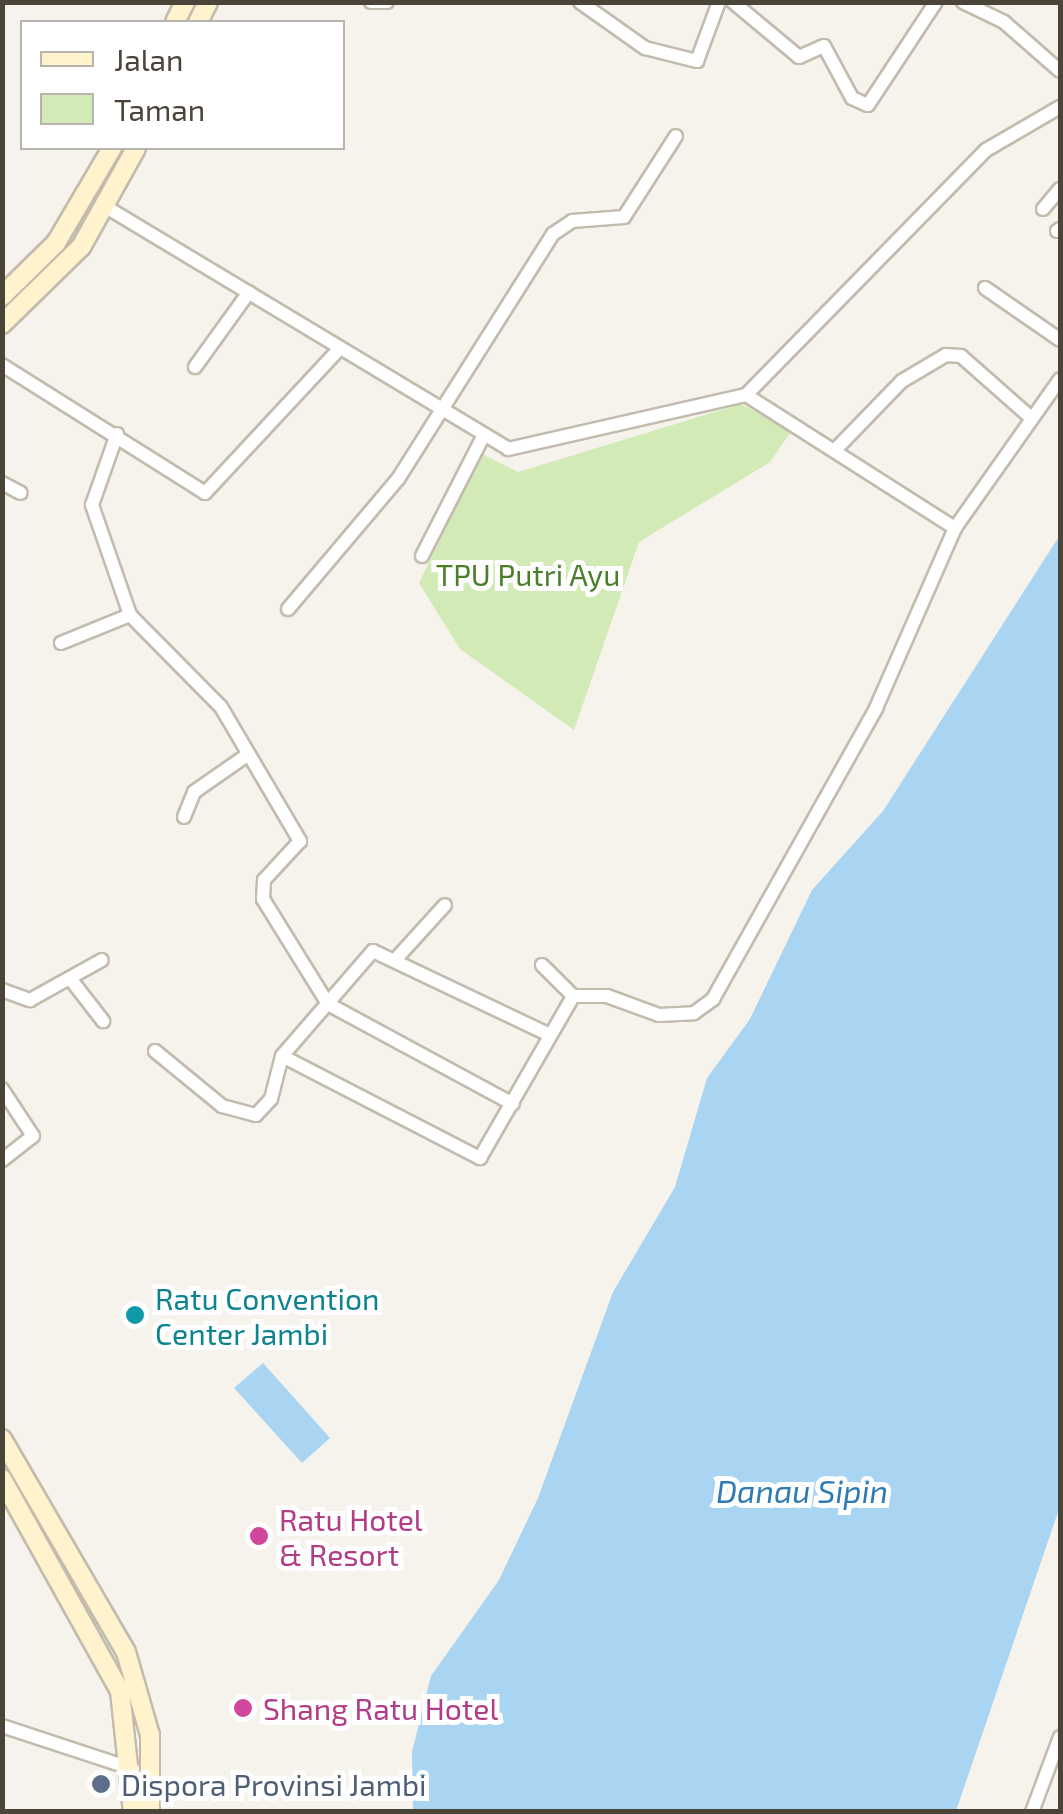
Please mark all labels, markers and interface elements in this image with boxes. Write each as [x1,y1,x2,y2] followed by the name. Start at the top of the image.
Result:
[20,20,345,150] legend
[114,41,183,77] text: Jalan
[114,91,205,127] text: Taman
[435,556,621,592] park label: TPU Putri Ayu
[155,1280,379,1350] place label: Ratu Convention Center Jambi
[124,1304,146,1326] marker: Ratu Convention Center Jambi
[716,1471,888,1509] water label: Danau Sipin
[279,1501,423,1572] place label: Ratu Hotel & Resort
[248,1525,270,1547] marker: Ratu Hotel & Resort
[263,1690,498,1726] place label: Shang Ratu Hotel
[232,1697,254,1719] marker: Shang Ratu Hotel
[121,1766,427,1802] place label: Dispora Provinsi Jambi
[90,1773,112,1795] marker: Dispora Provinsi Jambi

